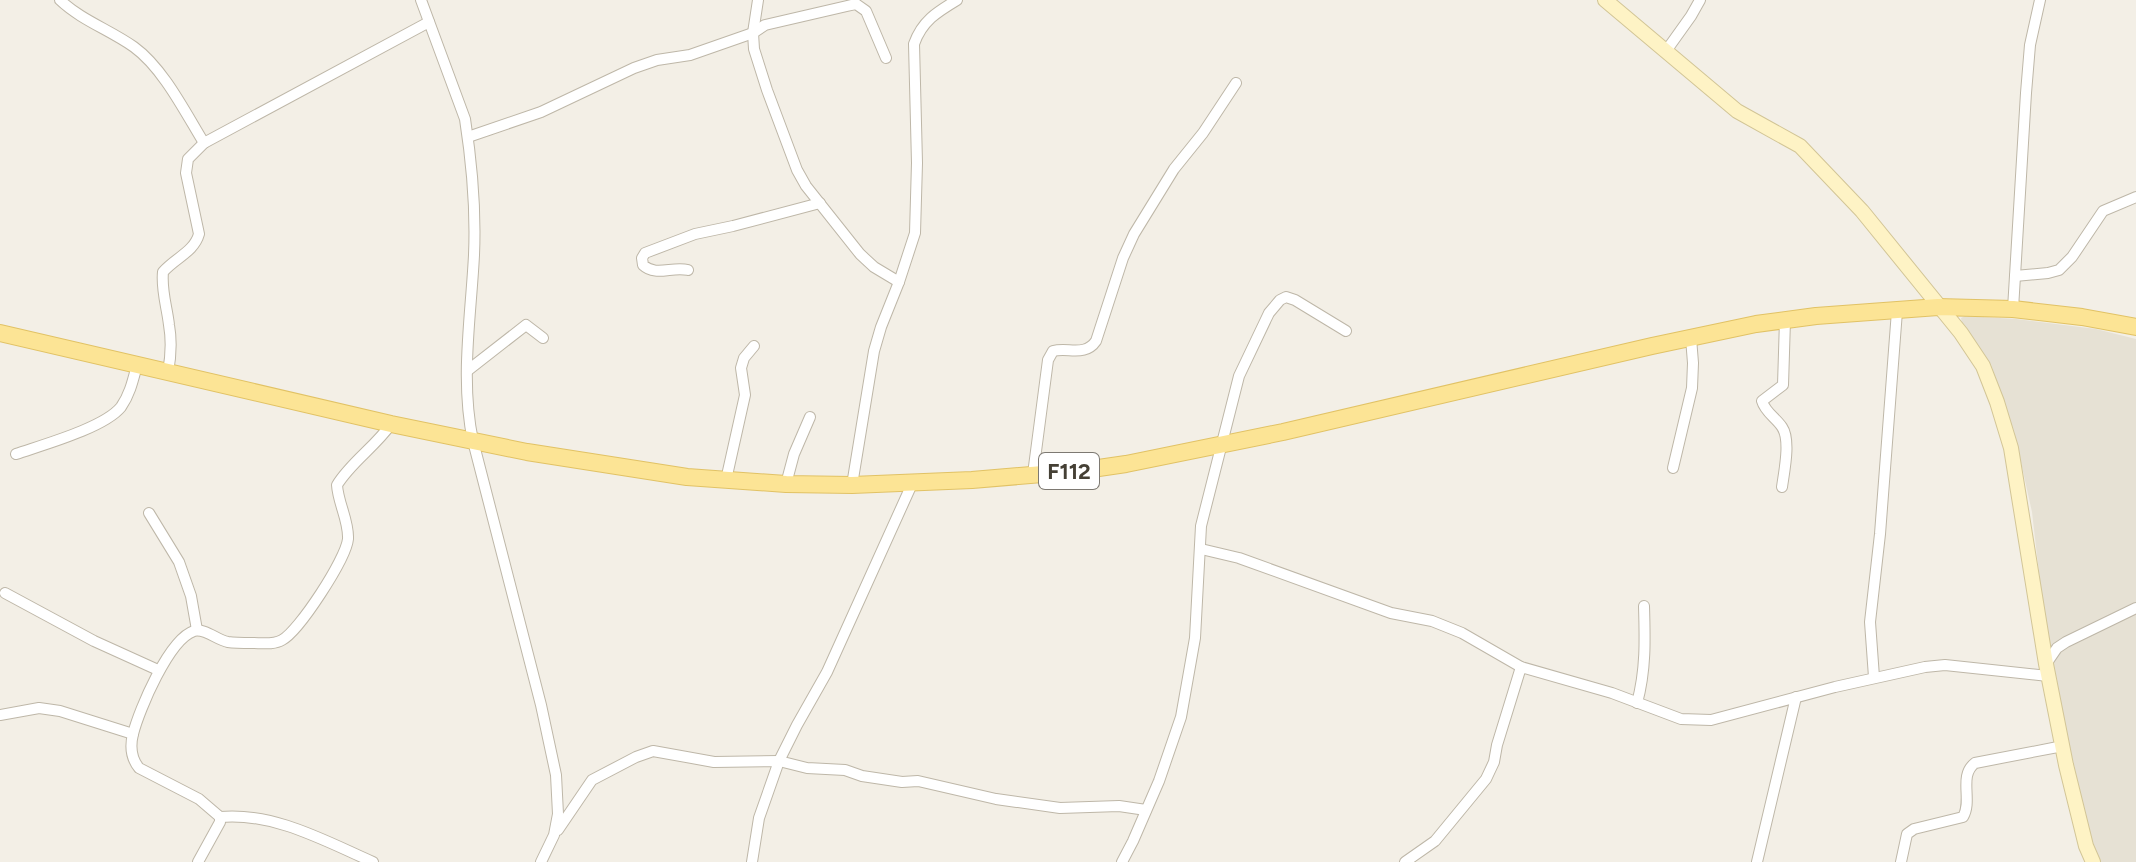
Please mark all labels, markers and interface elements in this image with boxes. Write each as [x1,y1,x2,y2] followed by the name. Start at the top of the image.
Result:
[1039,453,1099,489] road number: F112

